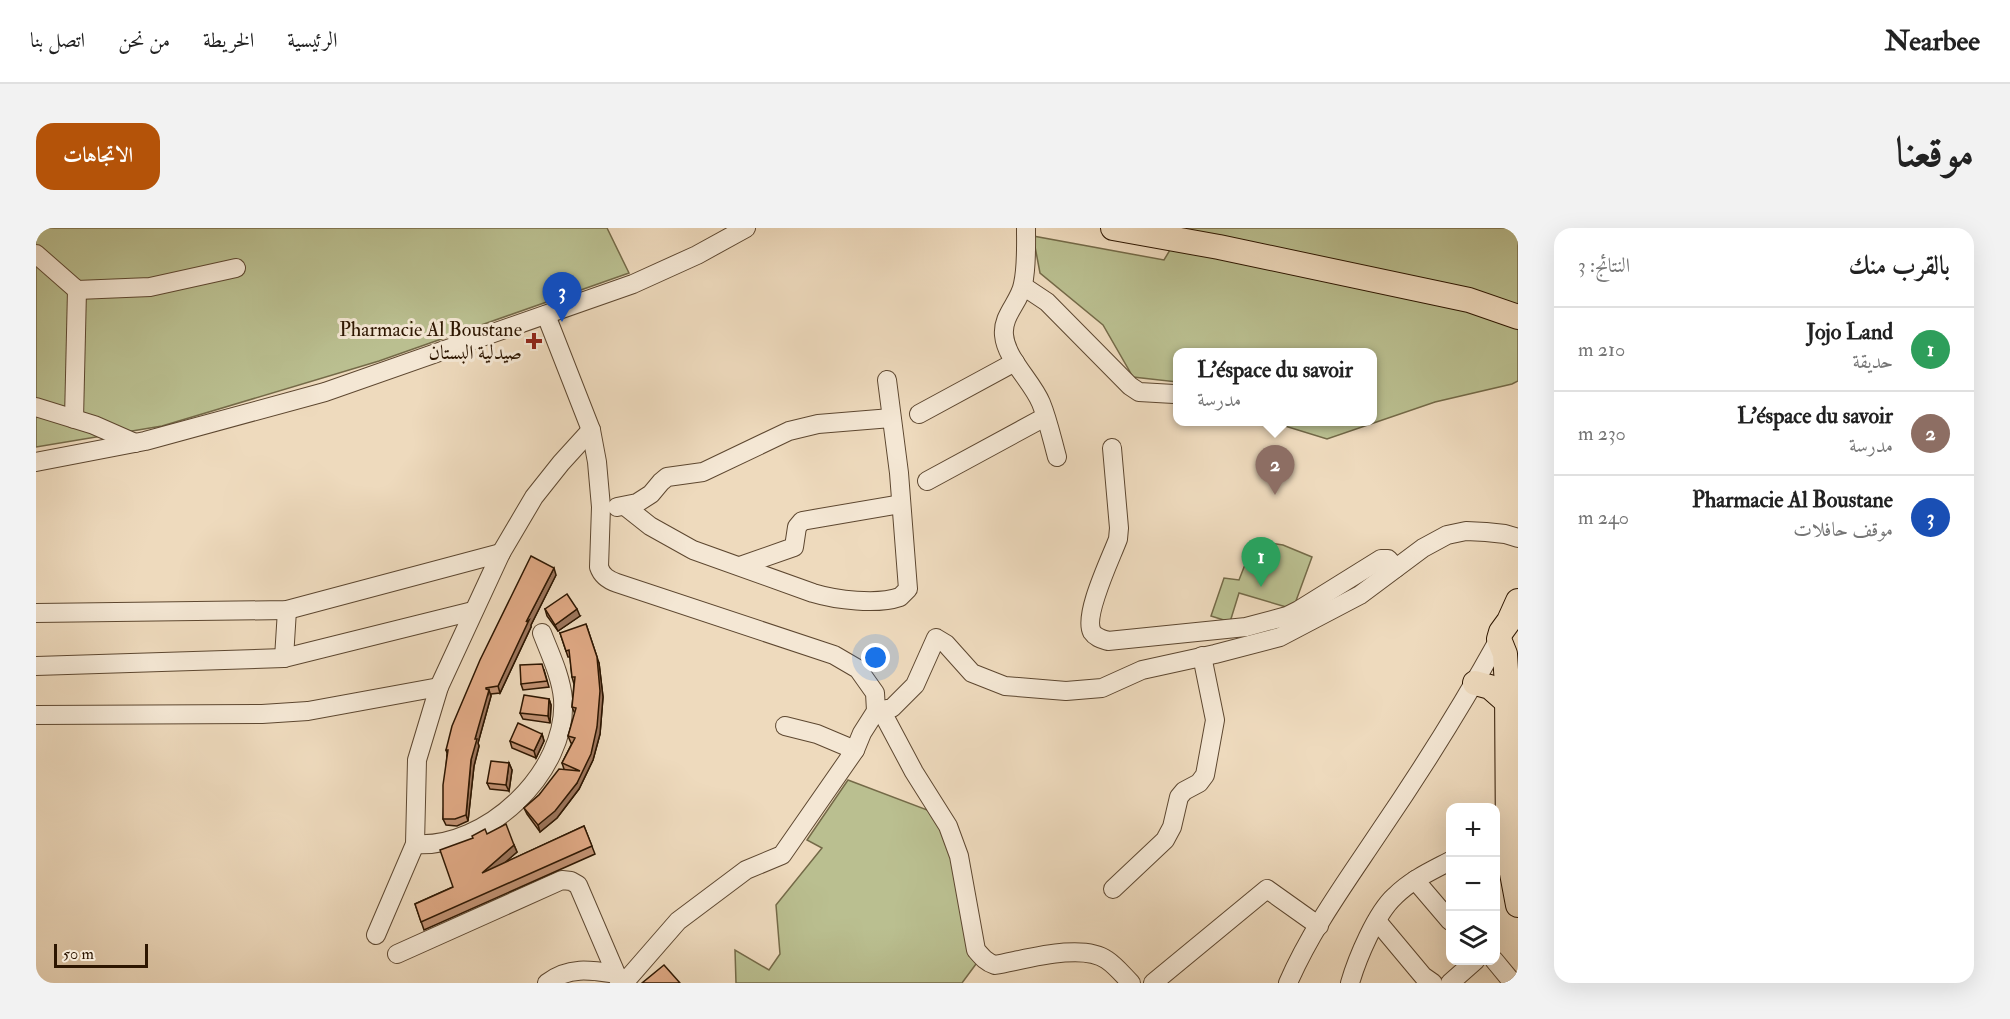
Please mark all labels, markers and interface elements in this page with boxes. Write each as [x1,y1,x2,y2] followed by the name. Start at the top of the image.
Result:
[1885,24,1980,59] text: Nearbee
[30,27,85,54] text: اتصل بنا
[118,27,170,54] text: من نحن
[203,27,254,54] text: الخريطة
[287,27,338,54] text: الرئيسية
[36,123,160,190] button: الاتجاهات
[1896,127,1974,179] text: موقعنا
[1848,250,1950,282] text: بالقرب منك
[1578,253,1630,278] text: النتائج: 3
[542,272,582,322] pin: 3
[339,317,522,365] place label: Pharmacie Al Boustane صيدلية البستان
[1807,318,1893,346] text: Jojo Land
[527,334,541,348] marker: Pharmacie Al Boustane صيدلية البستان
[1578,337,1625,362] text: 210 m
[1927,337,1934,362] text: 1
[1173,348,1377,426] popup
[1853,349,1893,374] text: حديقة
[1197,356,1353,384] text: L'éspace du savoir
[1197,387,1241,412] text: مدرسة
[1737,402,1893,430] text: L'éspace du savoir
[1578,421,1626,446] text: 230 m
[1925,421,1936,446] text: 2
[1849,433,1893,458] text: مدرسة
[1256,446,1294,495] pin: 2
[1692,486,1893,514] text: Pharmacie Al Boustane
[1578,505,1629,530] text: 240 m
[1927,505,1934,530] text: 3
[1793,517,1893,542] text: موقف حافلات
[1242,538,1280,587] pin: 1
[861,643,890,672] your location
[1446,803,1500,965] map controls
[1446,803,1500,857] button: +
[1446,857,1500,911] button: −
[1446,911,1500,965] button: layers
[54,941,148,968] scale bar
[63,944,94,964] text: 50 m

